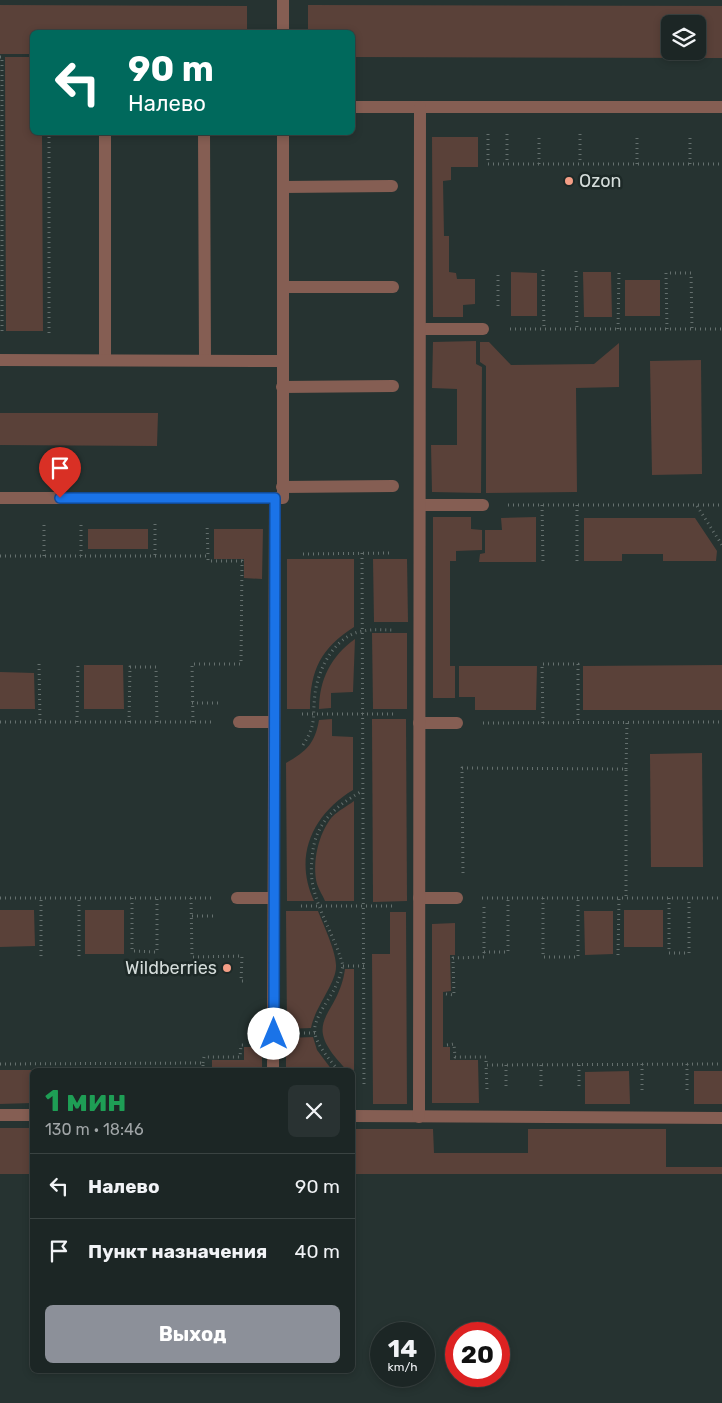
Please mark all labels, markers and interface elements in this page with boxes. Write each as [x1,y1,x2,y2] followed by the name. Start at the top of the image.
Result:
[661,15,706,60] map controls
[661,15,706,60] button: layers
[128,48,214,90] text: 90 m
[45,50,110,115] icon: left
[128,90,206,117] text: Налево
[579,170,621,192] place label: Ozon
[563,175,575,187] marker: Ozon
[39,447,81,498] pin
[46,454,74,482] icon: arrive
[125,957,217,979] place label: Wildberries
[221,962,233,974] marker: Wildberries
[247,1007,299,1059] position arrow
[45,1083,126,1119] text: 1 мин
[288,1085,340,1137] button: close
[45,1120,144,1139] text: 130 m · 18:46
[45,1172,73,1200] icon: left
[88,1175,160,1198] text: Налево
[295,1175,340,1198] text: 90 m
[45,1237,73,1265] icon: arrive
[88,1240,267,1263] text: Пункт назначения
[295,1240,340,1263] text: 40 m
[45,1305,340,1363] button: Выход
[445,1322,510,1387] speed limit sign: 20
[388,1334,417,1363] text: 14
[388,1360,417,1374] text: km/h

